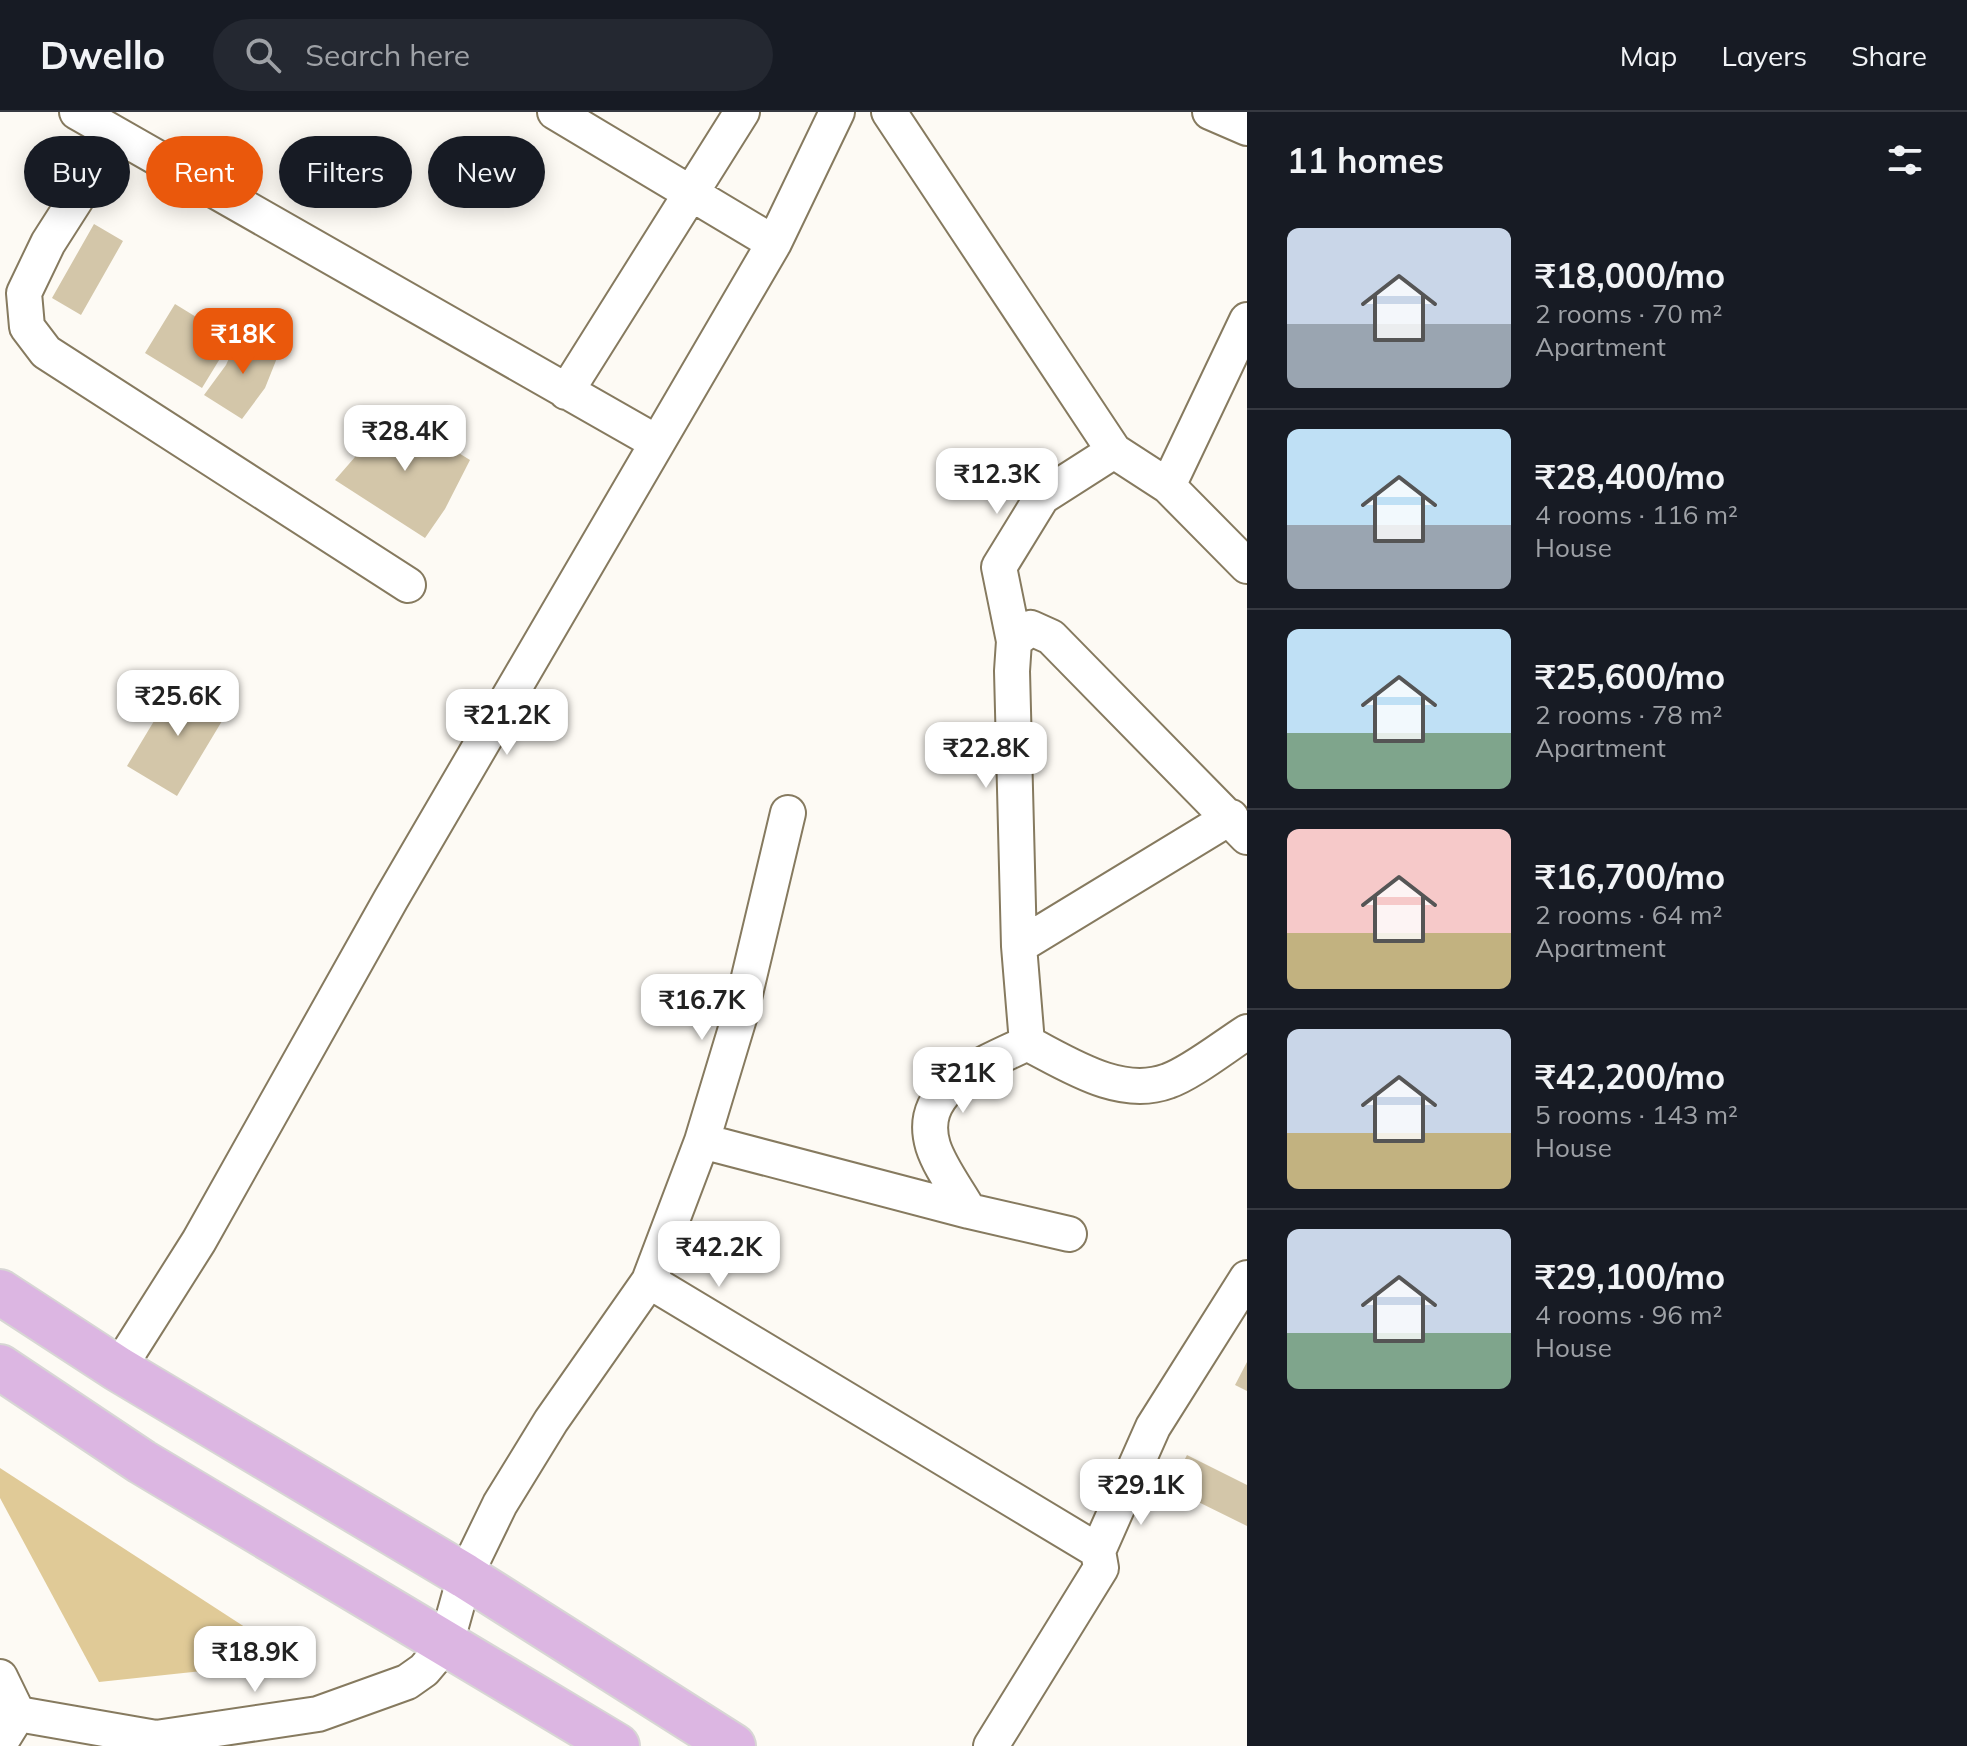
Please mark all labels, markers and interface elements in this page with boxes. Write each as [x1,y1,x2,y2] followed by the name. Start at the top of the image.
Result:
[213,19,773,91] search box
[40,31,165,79] text: Dwello
[241,33,285,77] icon: search
[305,36,470,74] text: Search here
[1620,38,1677,73] text: Map
[1721,38,1807,73] text: Layers
[1851,38,1927,73] text: Share
[24,136,130,208] chip: Buy
[146,136,263,208] chip: Rent
[279,136,412,208] chip: Filters
[428,136,545,208] chip: New
[1883,138,1927,182] icon: filters
[1287,139,1444,182] text: 11 homes
[1535,254,1725,297] text: ₹18,000/mo
[1351,260,1447,356] icon: home
[1535,297,1722,330] text: 2 rooms · 70 m²
[196,308,290,376] pin: ₹18K
[211,317,275,350] text: ₹18K
[1535,330,1666,363] text: Apartment
[340,405,470,473] pin: ₹28.4K
[362,414,448,447] text: ₹28.4K
[932,448,1062,516] pin: ₹12.3K
[1535,455,1725,498] text: ₹28,400/mo
[954,457,1040,490] text: ₹12.3K
[1351,461,1447,557] icon: home
[1535,498,1738,531] text: 4 rooms · 116 m²
[1535,531,1612,564] text: House
[1535,655,1725,698] text: ₹25,600/mo
[1351,661,1447,757] icon: home
[113,670,243,738] pin: ₹25.6K
[135,679,221,712] text: ₹25.6K
[442,689,572,757] pin: ₹21.2K
[464,698,550,731] text: ₹21.2K
[1535,698,1722,731] text: 2 rooms · 78 m²
[921,722,1051,790] pin: ₹22.8K
[943,731,1029,764] text: ₹22.8K
[1535,731,1666,764] text: Apartment
[1535,855,1725,898] text: ₹16,700/mo
[1351,861,1447,957] icon: home
[1535,898,1722,931] text: 2 rooms · 64 m²
[1535,931,1666,964] text: Apartment
[637,974,767,1042] pin: ₹16.7K
[659,983,745,1016] text: ₹16.7K
[916,1047,1010,1115] pin: ₹21K
[1535,1055,1725,1098] text: ₹42,200/mo
[931,1056,995,1089] text: ₹21K
[1351,1061,1447,1157] icon: home
[1535,1098,1738,1131] text: 5 rooms · 143 m²
[1535,1131,1612,1164] text: House
[654,1221,784,1289] pin: ₹42.2K
[676,1230,762,1263] text: ₹42.2K
[1535,1255,1725,1298] text: ₹29,100/mo
[1351,1261,1447,1357] icon: home
[1535,1298,1722,1331] text: 4 rooms · 96 m²
[1535,1331,1612,1364] text: House
[1076,1459,1206,1527] pin: ₹29.1K
[1098,1468,1184,1501] text: ₹29.1K
[190,1626,320,1694] pin: ₹18.9K
[212,1635,298,1668] text: ₹18.9K

